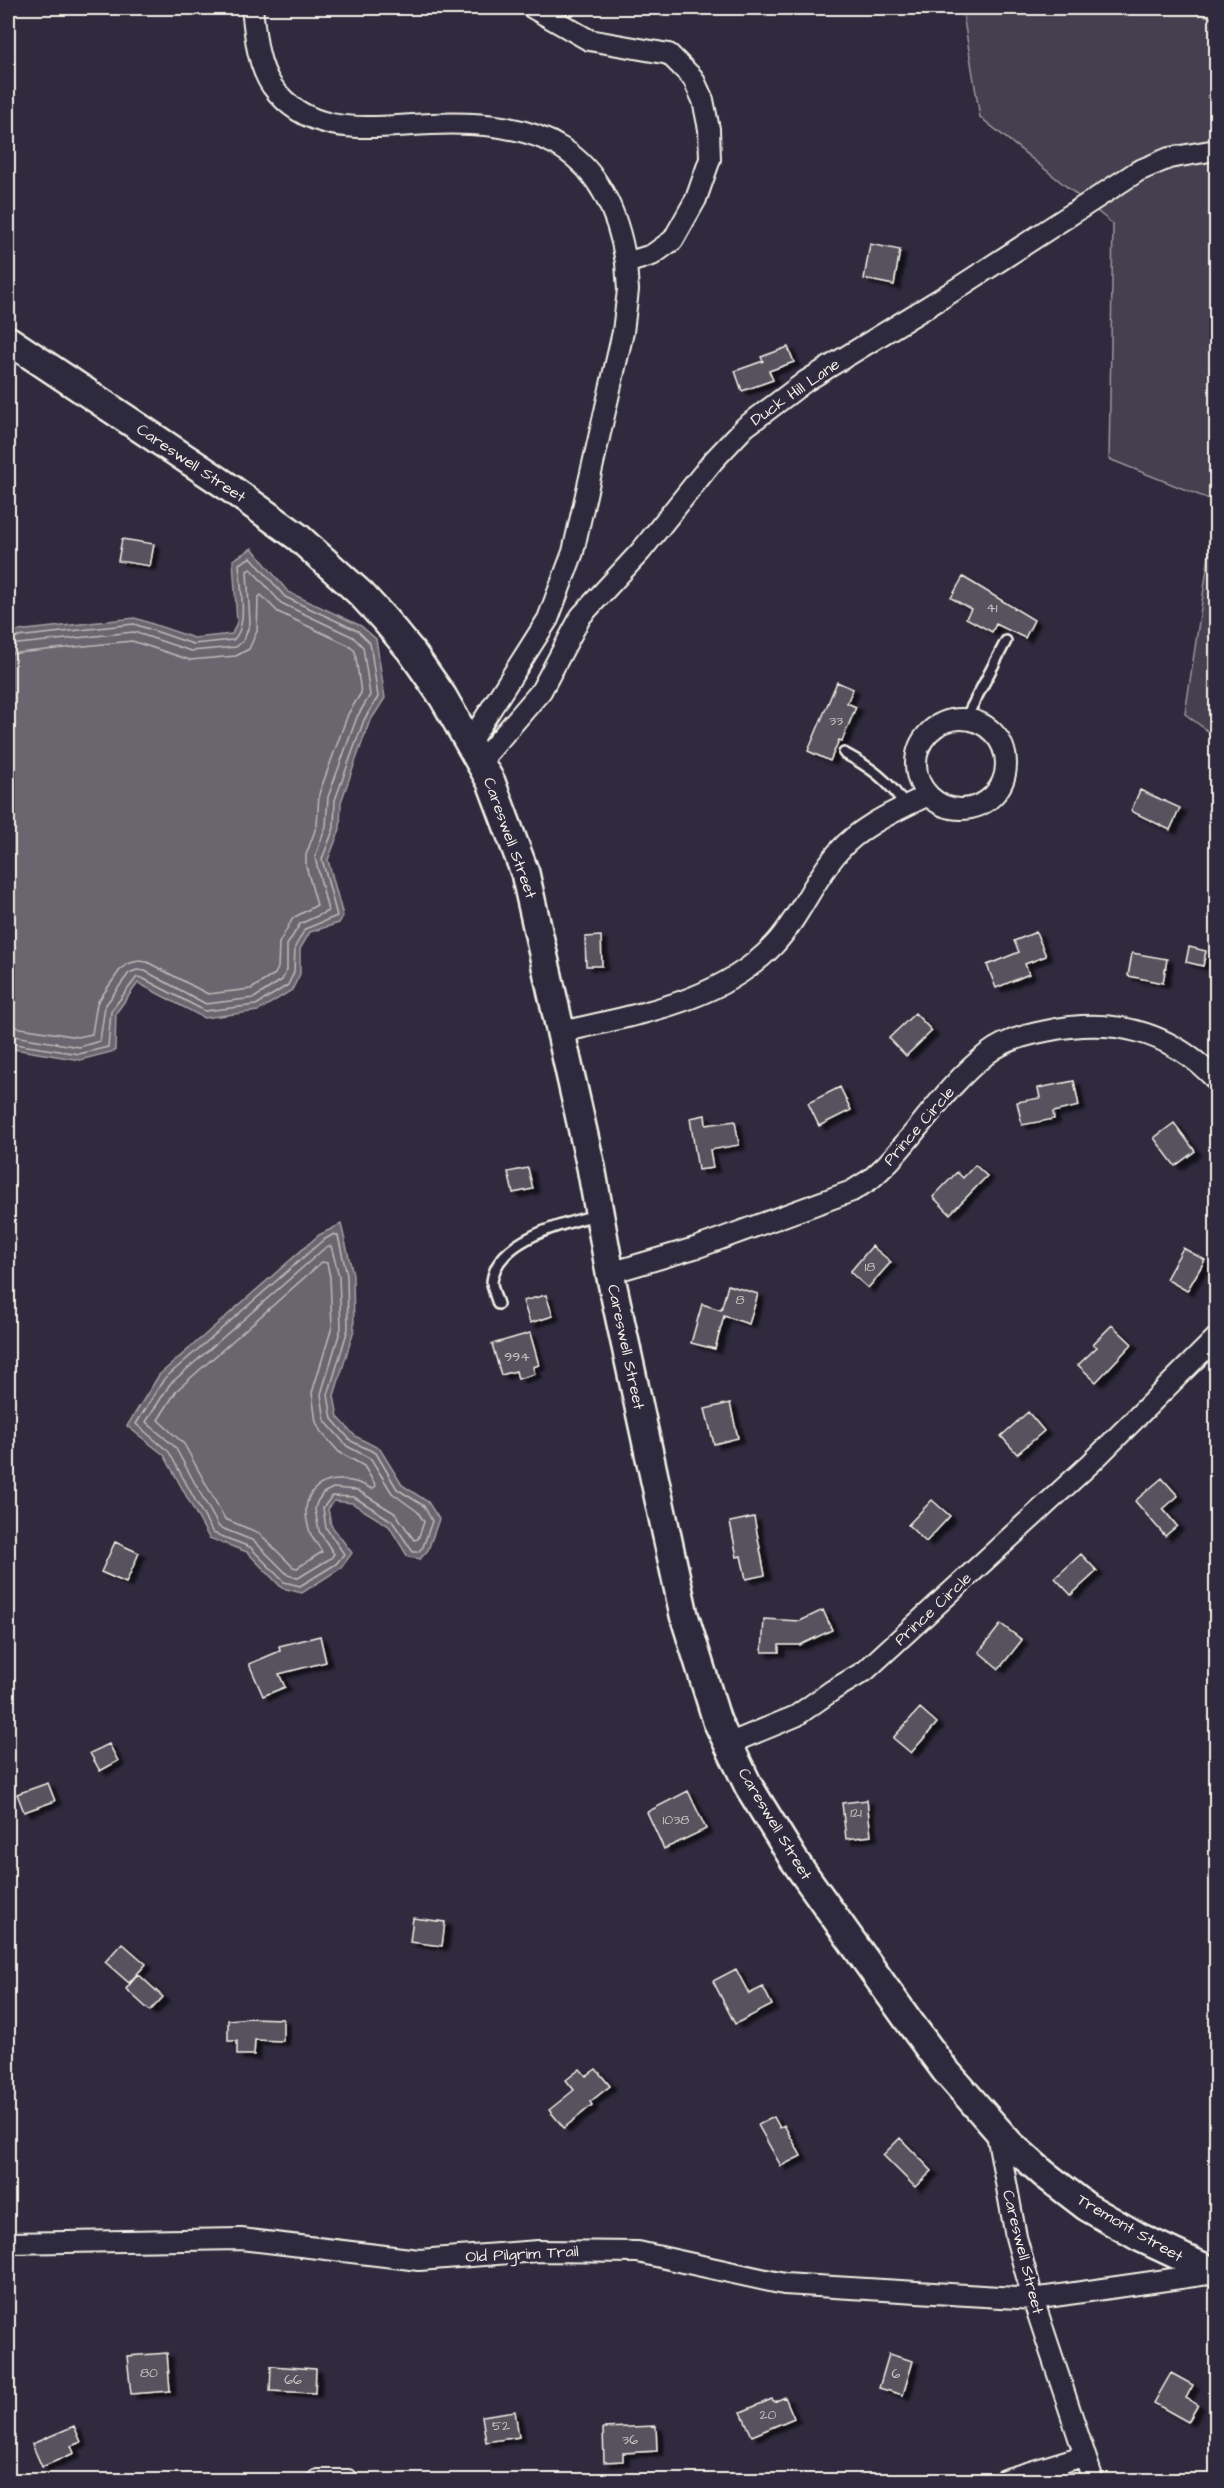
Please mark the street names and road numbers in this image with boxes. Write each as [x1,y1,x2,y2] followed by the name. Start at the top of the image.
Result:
[746,353,844,431] street label: Duck Hill Lane
[132,418,250,508] street label: Careswell Street
[478,774,542,902] street label: Careswell Street
[878,1081,960,1170] street label: Prince Circle
[602,1282,650,1412] street label: Careswell Street
[889,1567,977,1651] street label: Prince Circle
[733,1764,818,1885] street label: Careswell Street
[997,2188,1049,2317] street label: Careswell Street
[1073,2189,1188,2268] street label: Tremont Street
[465,2240,579,2269] street label: Old Pilgrim Trail

